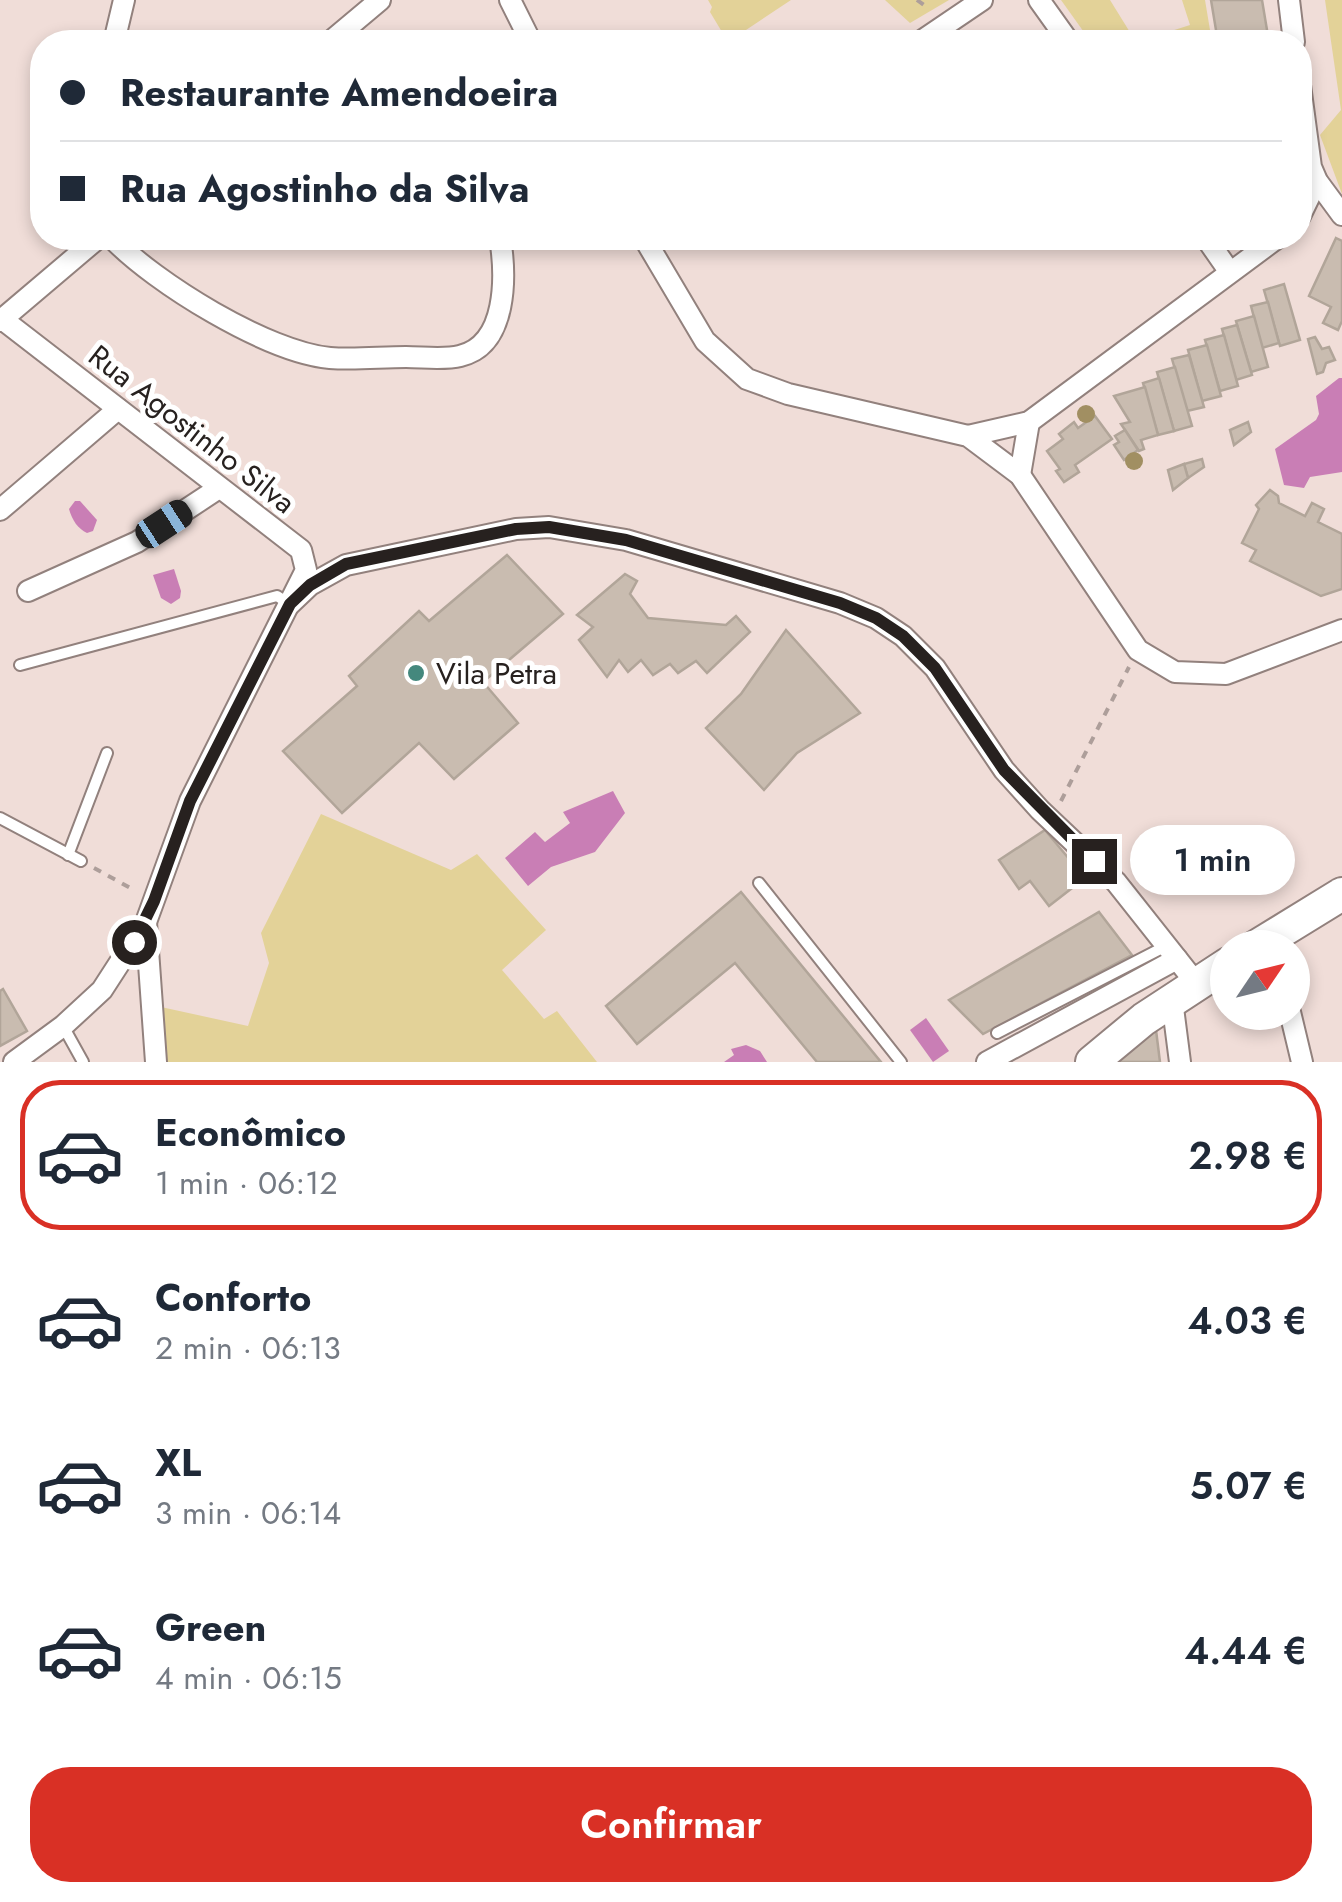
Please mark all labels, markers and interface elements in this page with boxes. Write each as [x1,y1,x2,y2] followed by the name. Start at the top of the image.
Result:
[120,65,558,120] text: Restaurante Amendoeira
[120,161,529,216] text: Rua Agostinho da Silva
[79,334,305,524] street label: Rua Agostinho Silva
[131,495,197,553] car
[436,652,557,695] place label: Vila Petra
[405,662,427,684] marker: Vila Petra
[1129,826,1294,896] callout: 1 min
[1174,837,1251,883] text: 1 min
[1072,839,1117,884] route end
[112,920,157,965] route start
[1210,930,1310,1030] north arrow
[1210,930,1310,1030] map controls
[155,1105,346,1160] text: Econômico
[35,1110,125,1200] icon: car
[1189,1128,1307,1183] text: 2.98 €
[155,1160,338,1206] text: 1 min · 06:12
[155,1270,312,1325] text: Conforto
[35,1275,125,1365] icon: car
[1187,1293,1307,1348] text: 4.03 €
[155,1325,341,1371] text: 2 min · 06:13
[155,1435,201,1490] text: XL
[35,1440,125,1530] icon: car
[1190,1458,1307,1513] text: 5.07 €
[155,1490,341,1536] text: 3 min · 06:14
[155,1600,266,1655] text: Green
[35,1605,125,1695] icon: car
[1184,1623,1307,1678] text: 4.44 €
[155,1655,342,1701] text: 4 min · 06:15
[30,1767,1312,1882] button: Confirmar

